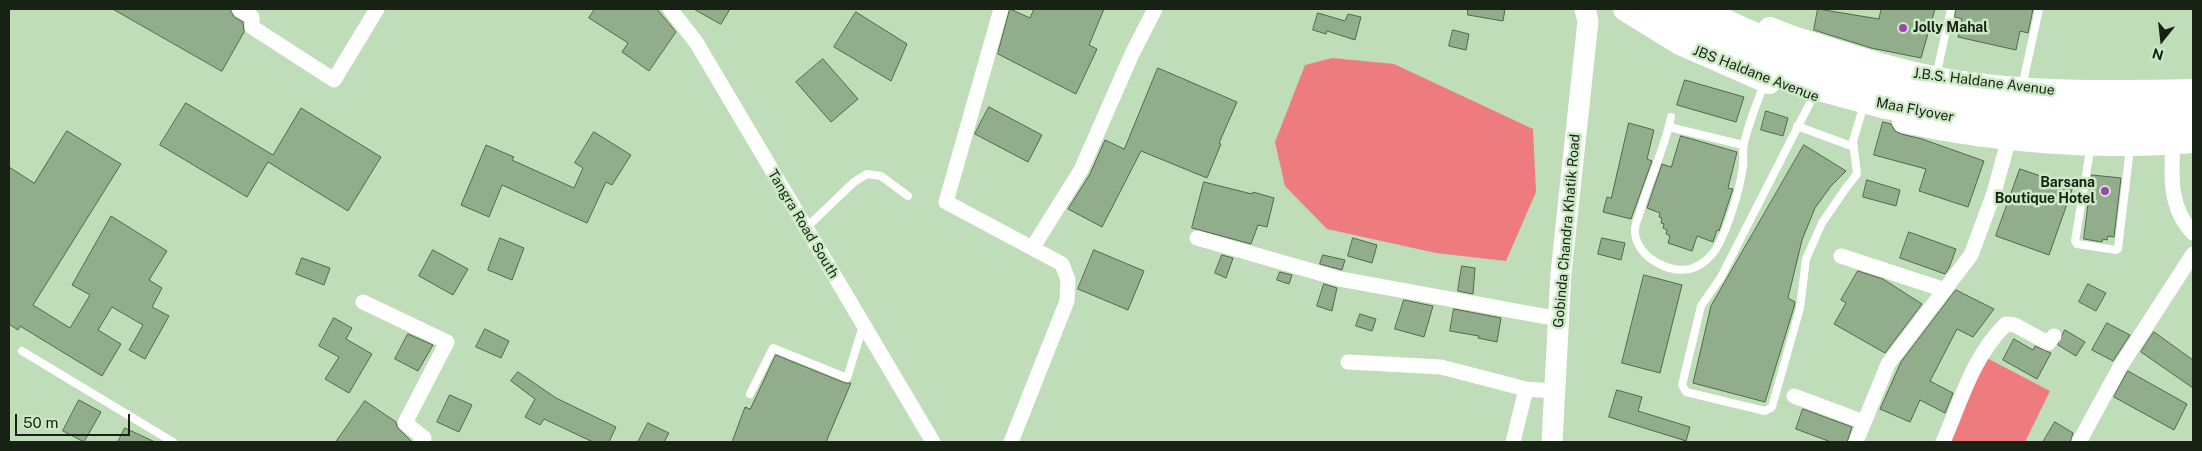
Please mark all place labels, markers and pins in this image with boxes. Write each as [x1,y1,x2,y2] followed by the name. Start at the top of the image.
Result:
[1913,20,1988,36] place label: Jolly Mahal
[1897,22,1909,34] marker: Jolly Mahal
[1995,175,2095,208] place label: Barsana Boutique Hotel
[2099,185,2111,197] marker: Barsana Boutique Hotel

